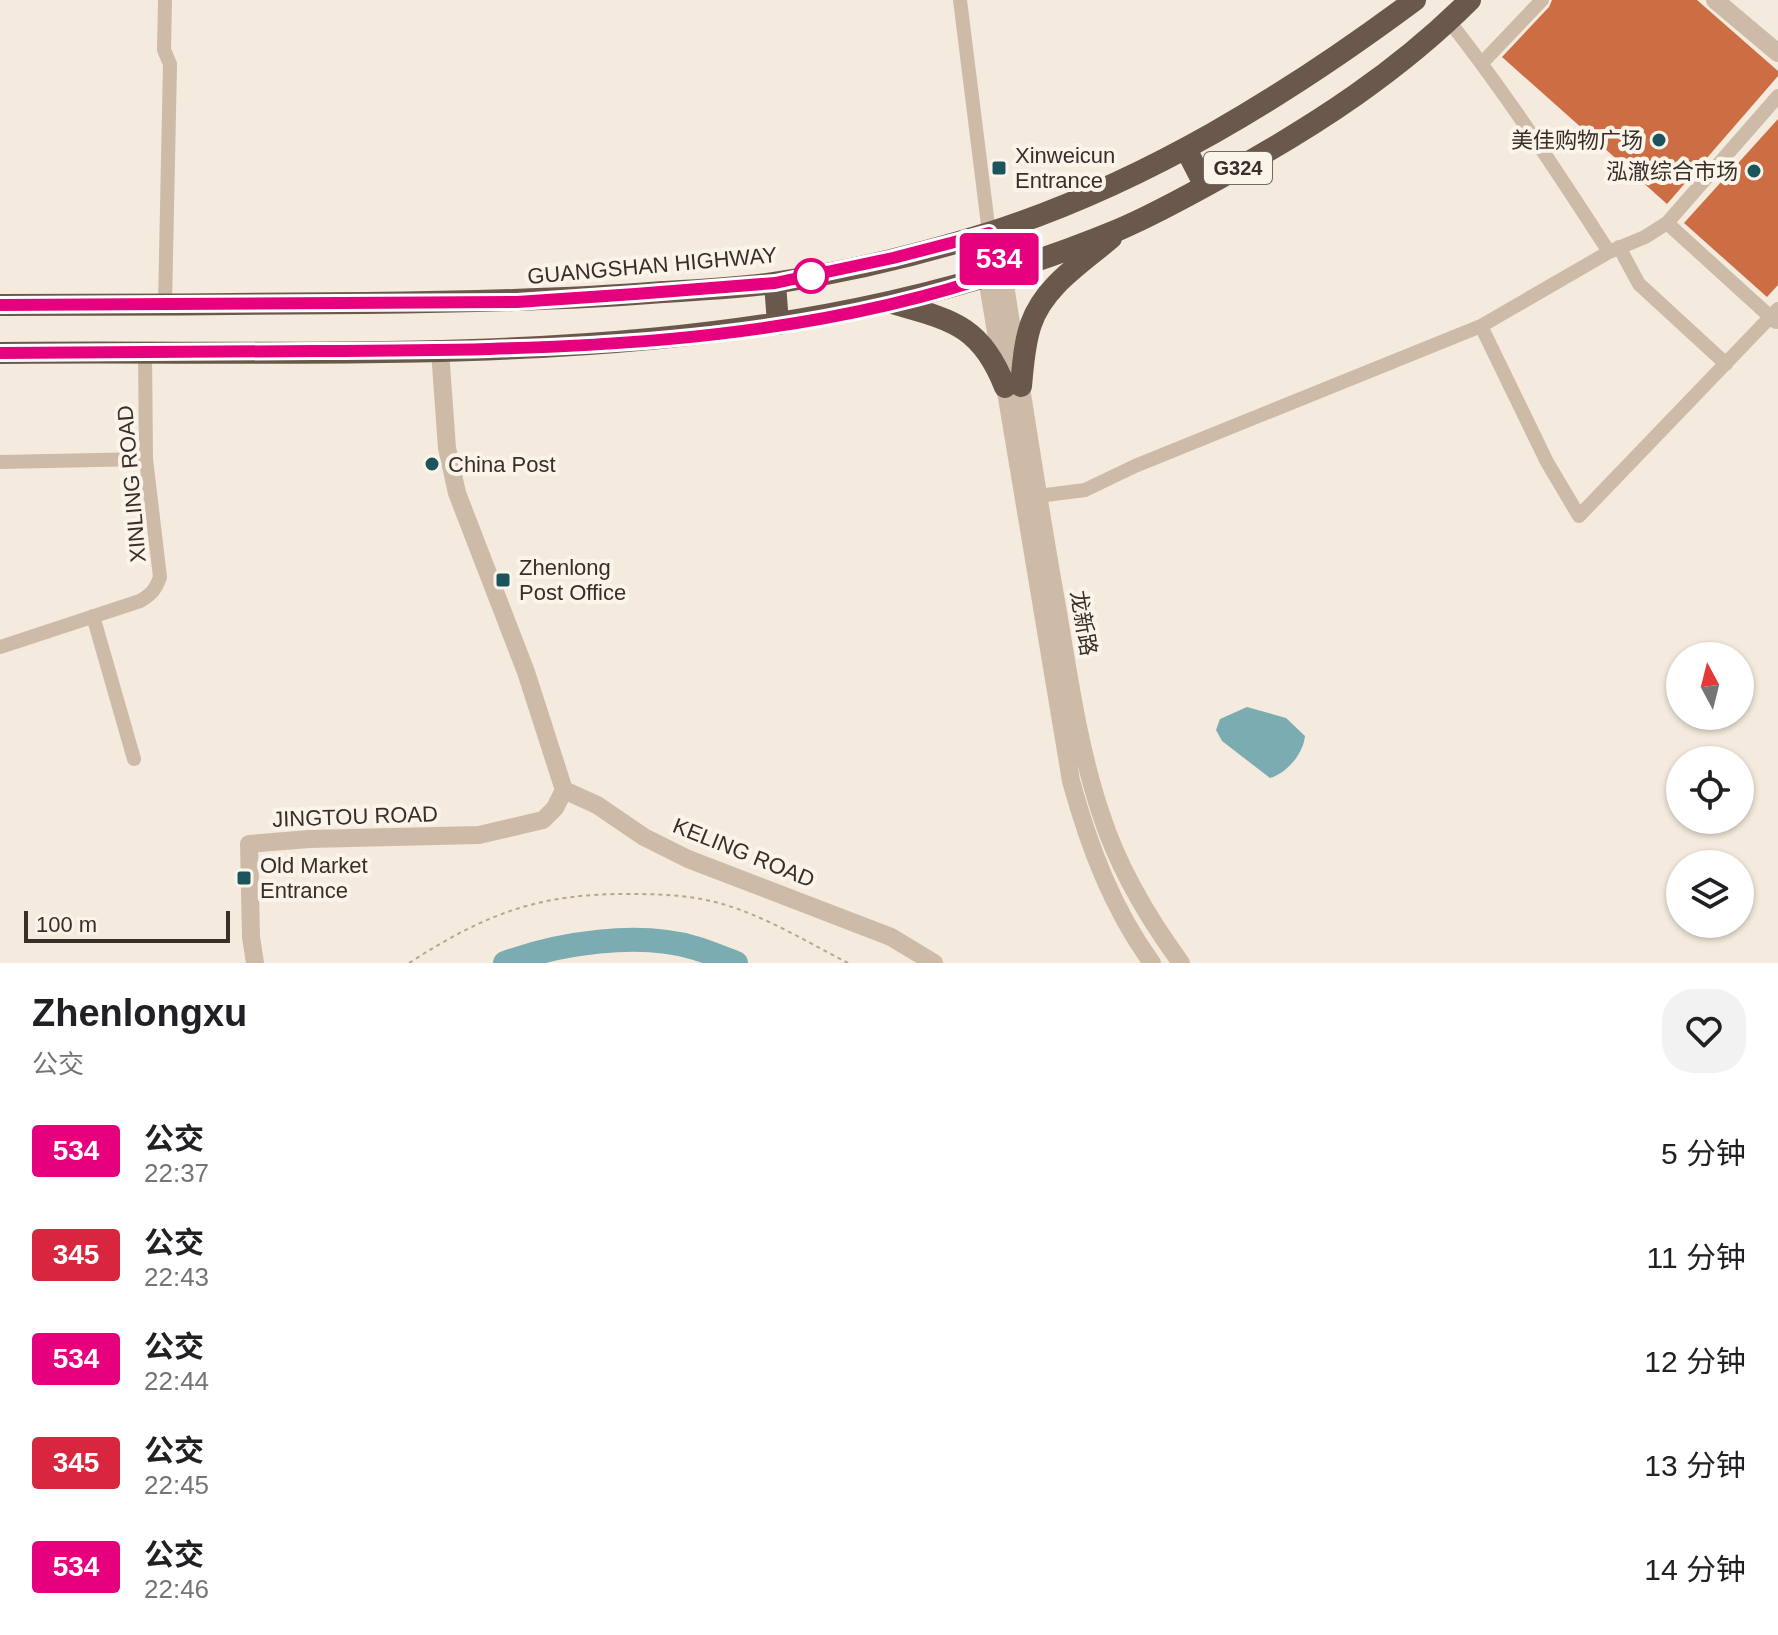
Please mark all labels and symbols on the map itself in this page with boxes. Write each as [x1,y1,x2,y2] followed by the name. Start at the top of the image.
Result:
[1511,128,1643,153] place label: 美佳购物广场
[1650,131,1668,149] marker: 美佳购物广场
[1015,143,1115,193] place label: Xinweicun Entrance
[1204,152,1272,184] road number: G324
[990,159,1008,177] marker: Xinweicun Entrance
[1606,159,1738,184] place label: 泓澈综合市场
[1745,162,1763,180] marker: 泓澈综合市场
[953,233,1045,285] line badge: 534
[526,242,778,289] street label: GUANGSHAN HIGHWAY
[794,259,828,293] unlabelled marker
[112,404,151,564] street label: XINLING ROAD
[448,452,556,477] place label: China Post
[423,455,441,473] marker: China Post
[519,555,626,605] place label: Zhenlong Post Office
[494,571,512,589] marker: Zhenlong Post Office
[1065,588,1102,658] street label: 龙新路
[1666,642,1754,730] north arrow
[272,801,438,832] street label: JINGTOU ROAD
[669,813,818,892] street label: KELING ROAD
[260,853,368,903] place label: Old Market Entrance
[235,869,253,887] marker: Old Market Entrance
[24,907,230,943] scale bar

